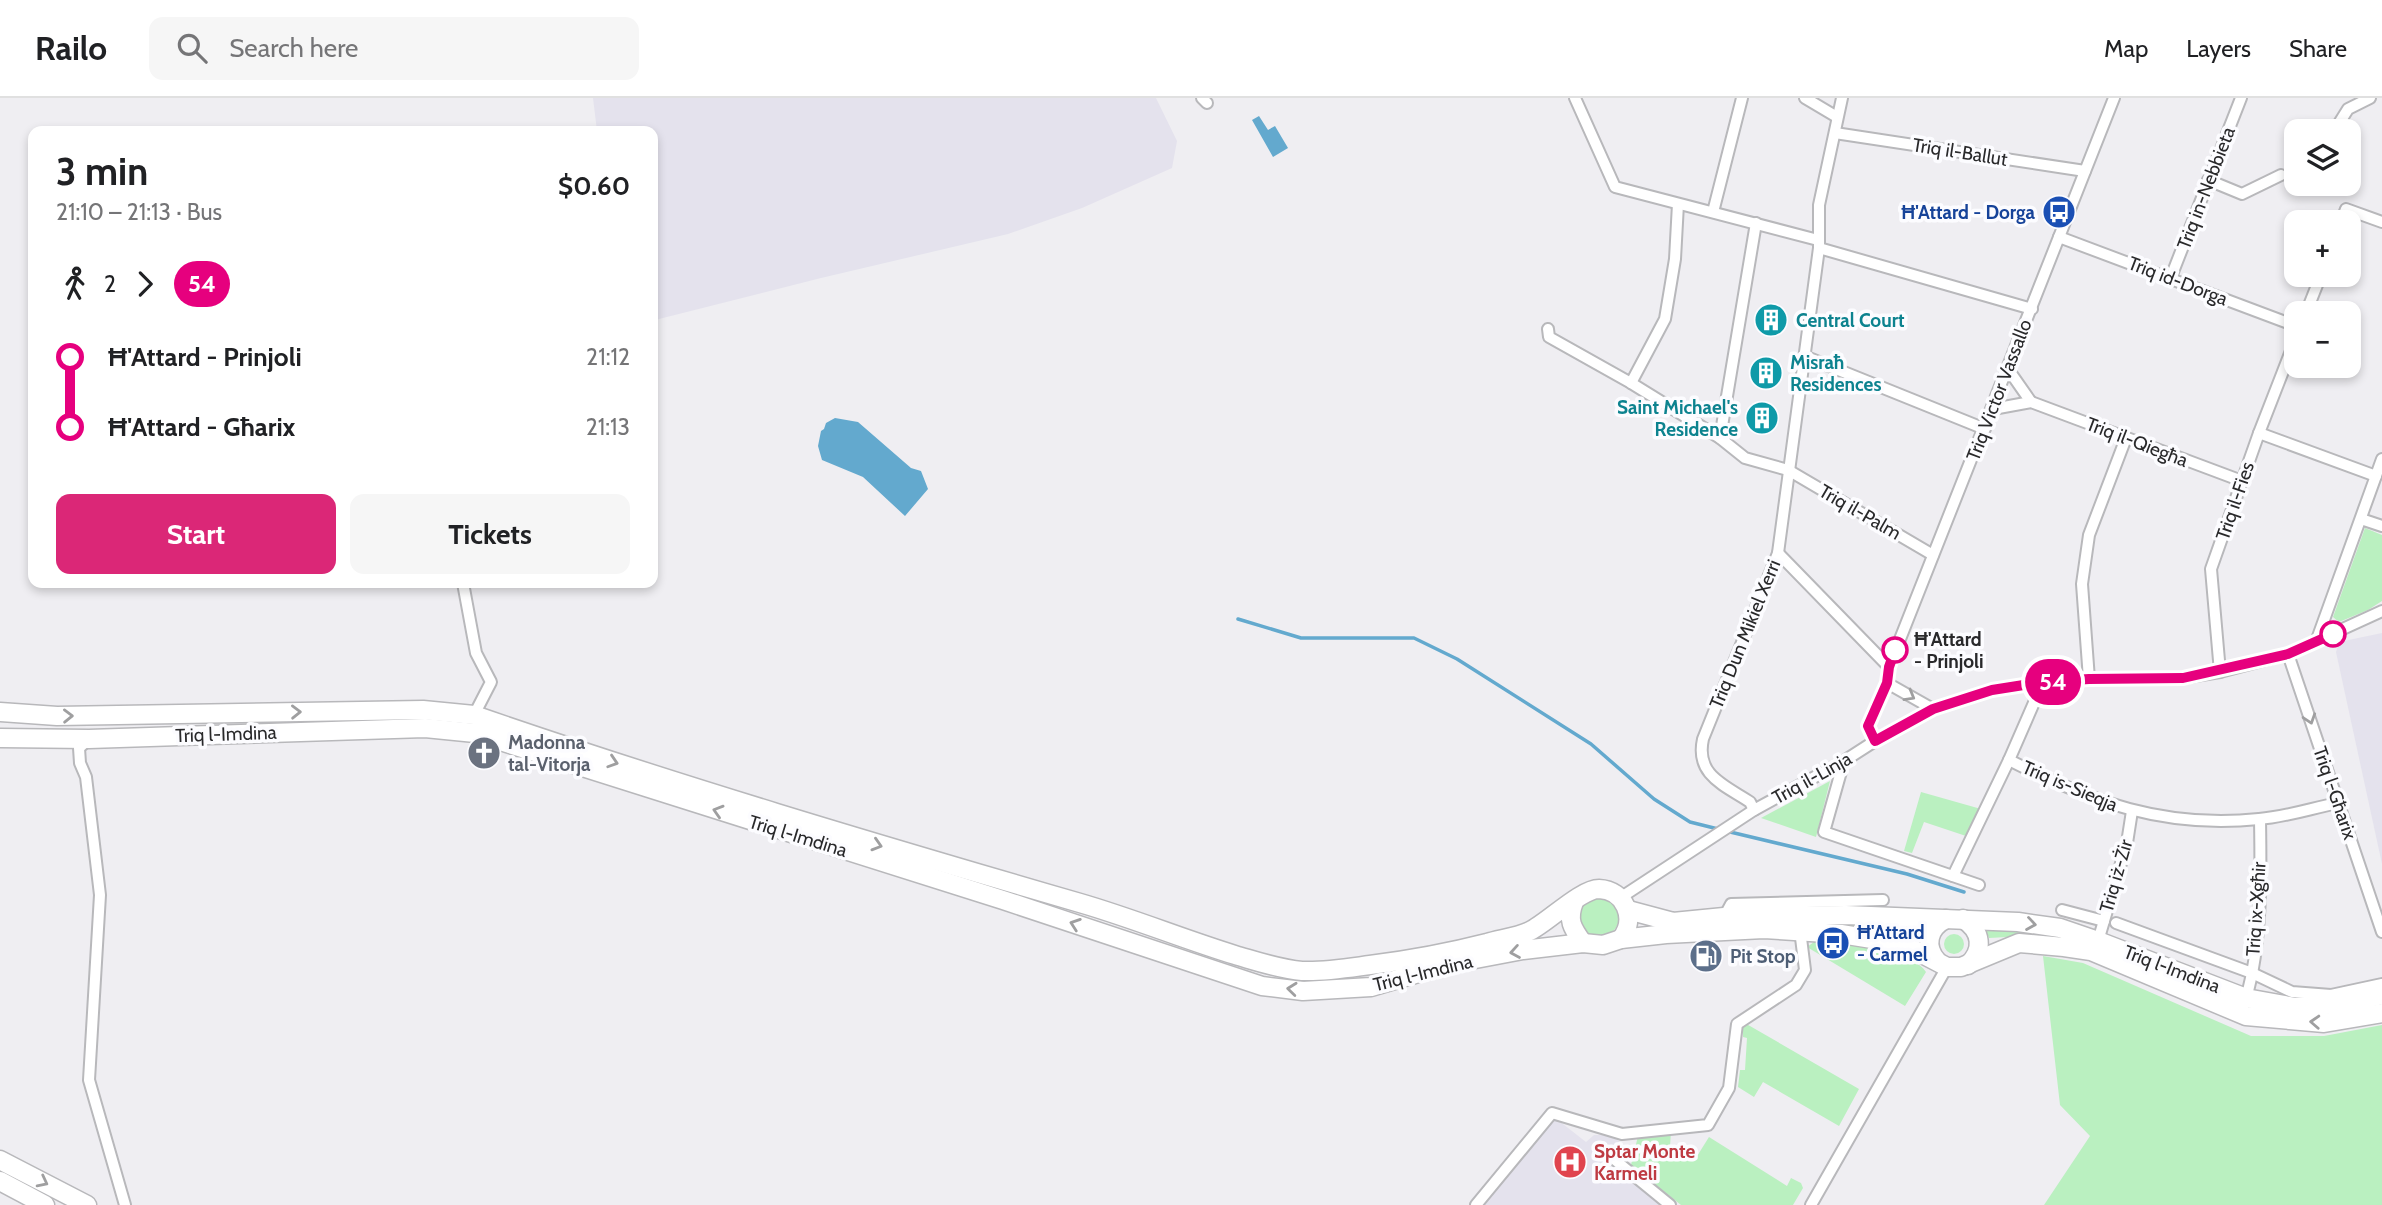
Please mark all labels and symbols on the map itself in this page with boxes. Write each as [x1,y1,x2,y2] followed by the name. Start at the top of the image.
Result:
[2172,124,2240,252] street label: Triq in-Nebbieta
[1911,133,2010,171] street label: Triq il-Ballut
[2040,193,2078,231] bus stop icon: Ħ'Attard - Dorga
[1901,201,2036,224] place label: Ħ'Attard - Dorga
[2125,252,2231,310] street label: Triq id-Dorga
[1752,301,1790,339] building icon: Central Court
[1796,309,1905,332] place label: Central Court
[1961,316,2037,464] street label: Triq Victor Vassallo
[1790,351,1881,396] place label: Misraħ Residences
[1747,354,1785,392] building icon: Misraħ Residences
[1617,396,1738,441] place label: Saint Michael's Residence
[1743,399,1781,437] building icon: Saint Michael's Residence
[2083,412,2191,472] street label: Triq il-Qiegħa
[2211,459,2259,543] street label: Triq il-Fies
[1815,479,1905,545] street label: Triq il-Palm
[1705,556,1785,712] street label: Triq Dun Mikiel Xerri
[2320,621,2346,647] unlabelled marker
[1914,628,1984,673] place label: Ħ'Attard - Prinjoli
[1882,637,1908,663] marker: Ħ'Attard - Prinjoli
[2022,659,2084,705] line badge: 54
[1902,688,1915,701] one-way arrow
[290,705,301,720] one-way arrow
[63,708,74,724] one-way arrow
[2302,712,2316,724] one-way arrow
[175,721,277,747] street label: Triq l-Imdina
[508,731,591,776] place label: Madonna tal-Vitorja
[465,734,503,772] church icon: Madonna tal-Vitorja
[2308,743,2362,843] street label: Triq l-Għarix
[1768,747,1856,809] street label: Triq il-Linja
[607,754,619,768] one-way arrow
[2019,756,2121,816] street label: Triq is-Sieqja
[712,805,725,819] one-way arrow
[746,810,850,862] street label: Triq l-Imdina
[871,836,883,851] one-way arrow
[2095,837,2137,915] street label: Triq iż-Żir
[2241,861,2271,957] street label: Triq ix-Xgħir
[2026,916,2037,931] one-way arrow
[1069,918,1082,932] one-way arrow
[1857,921,1928,966] place label: Ħ'Attard - Carmel
[1814,924,1852,962] bus stop icon: Ħ'Attard - Carmel
[1687,937,1725,975] fuel station icon: Pit Stop
[2120,940,2224,998] street label: Triq l-Imdina
[1509,944,1521,959] one-way arrow
[1730,945,1796,968] place label: Pit Stop
[1371,950,1475,996] street label: Triq l-Imdina
[1286,982,1298,997] one-way arrow
[2309,1015,2320,1030] one-way arrow
[1594,1140,1696,1185] place label: Sptar Monte Karmeli
[1551,1143,1589,1181] hospital icon: Sptar Monte Karmeli
[36,1174,48,1188] one-way arrow

